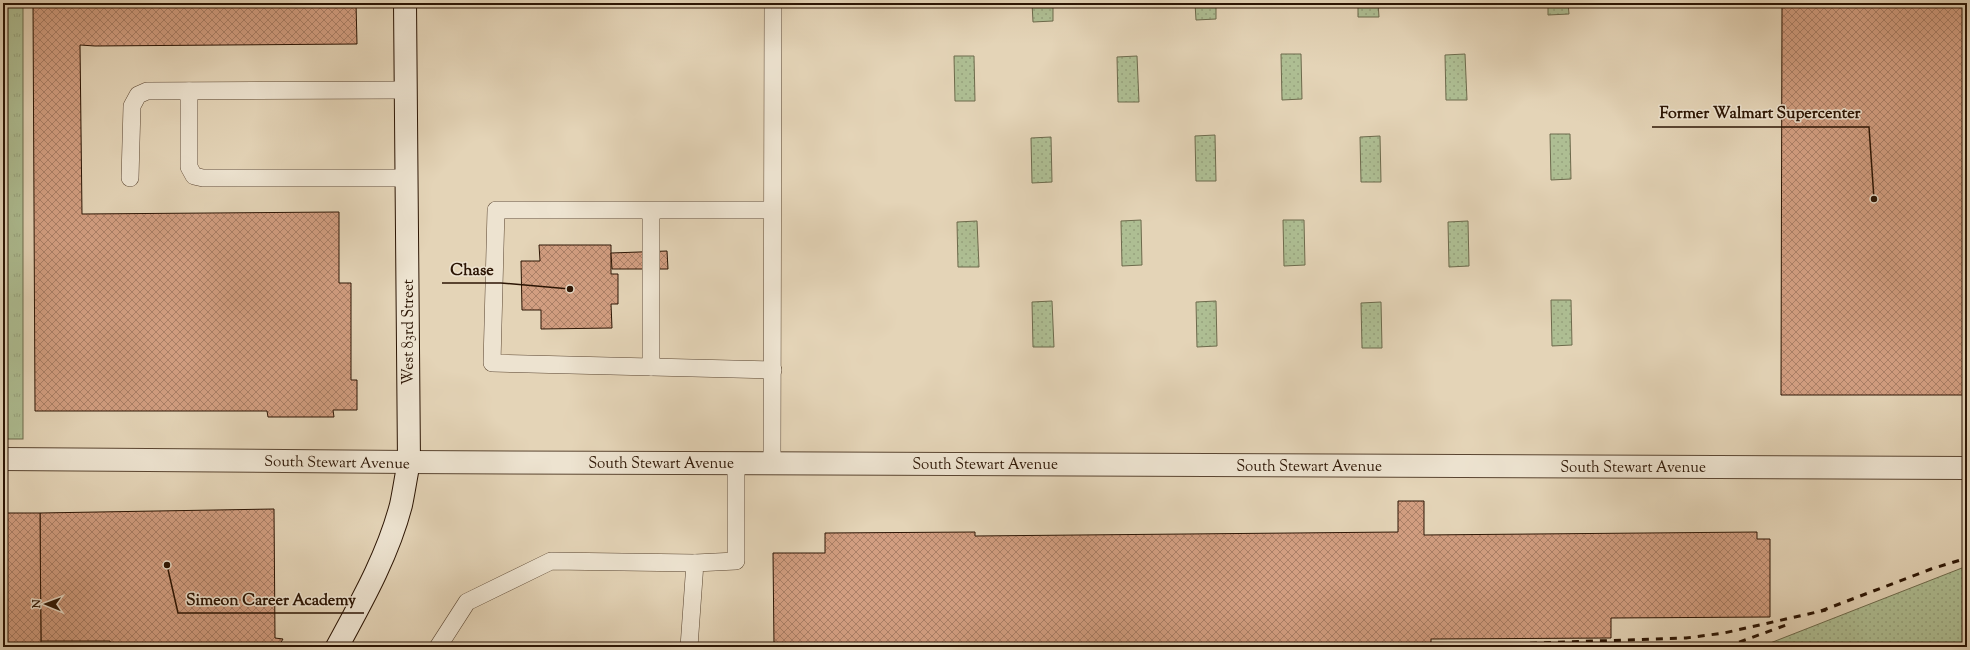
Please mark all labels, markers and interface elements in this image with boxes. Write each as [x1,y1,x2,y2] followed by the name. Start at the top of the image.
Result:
[1652,99,1869,127] callout: Former Walmart Supercenter
[1659,103,1862,126] text: Former Walmart Supercenter
[442,255,501,283] callout: Chase
[450,260,494,283] text: Chase
[399,279,420,385] street label: West 83rd Street
[264,452,410,475] street label: South Stewart Avenue
[588,454,734,475] street label: South Stewart Avenue
[912,455,1058,476] street label: South Stewart Avenue
[1236,457,1382,478] street label: South Stewart Avenue
[1560,458,1706,479] street label: South Stewart Avenue
[26,584,66,624] north arrow
[178,585,364,613] callout: Simeon Career Academy
[186,590,356,613] text: Simeon Career Academy
[29,599,45,609] text: N

